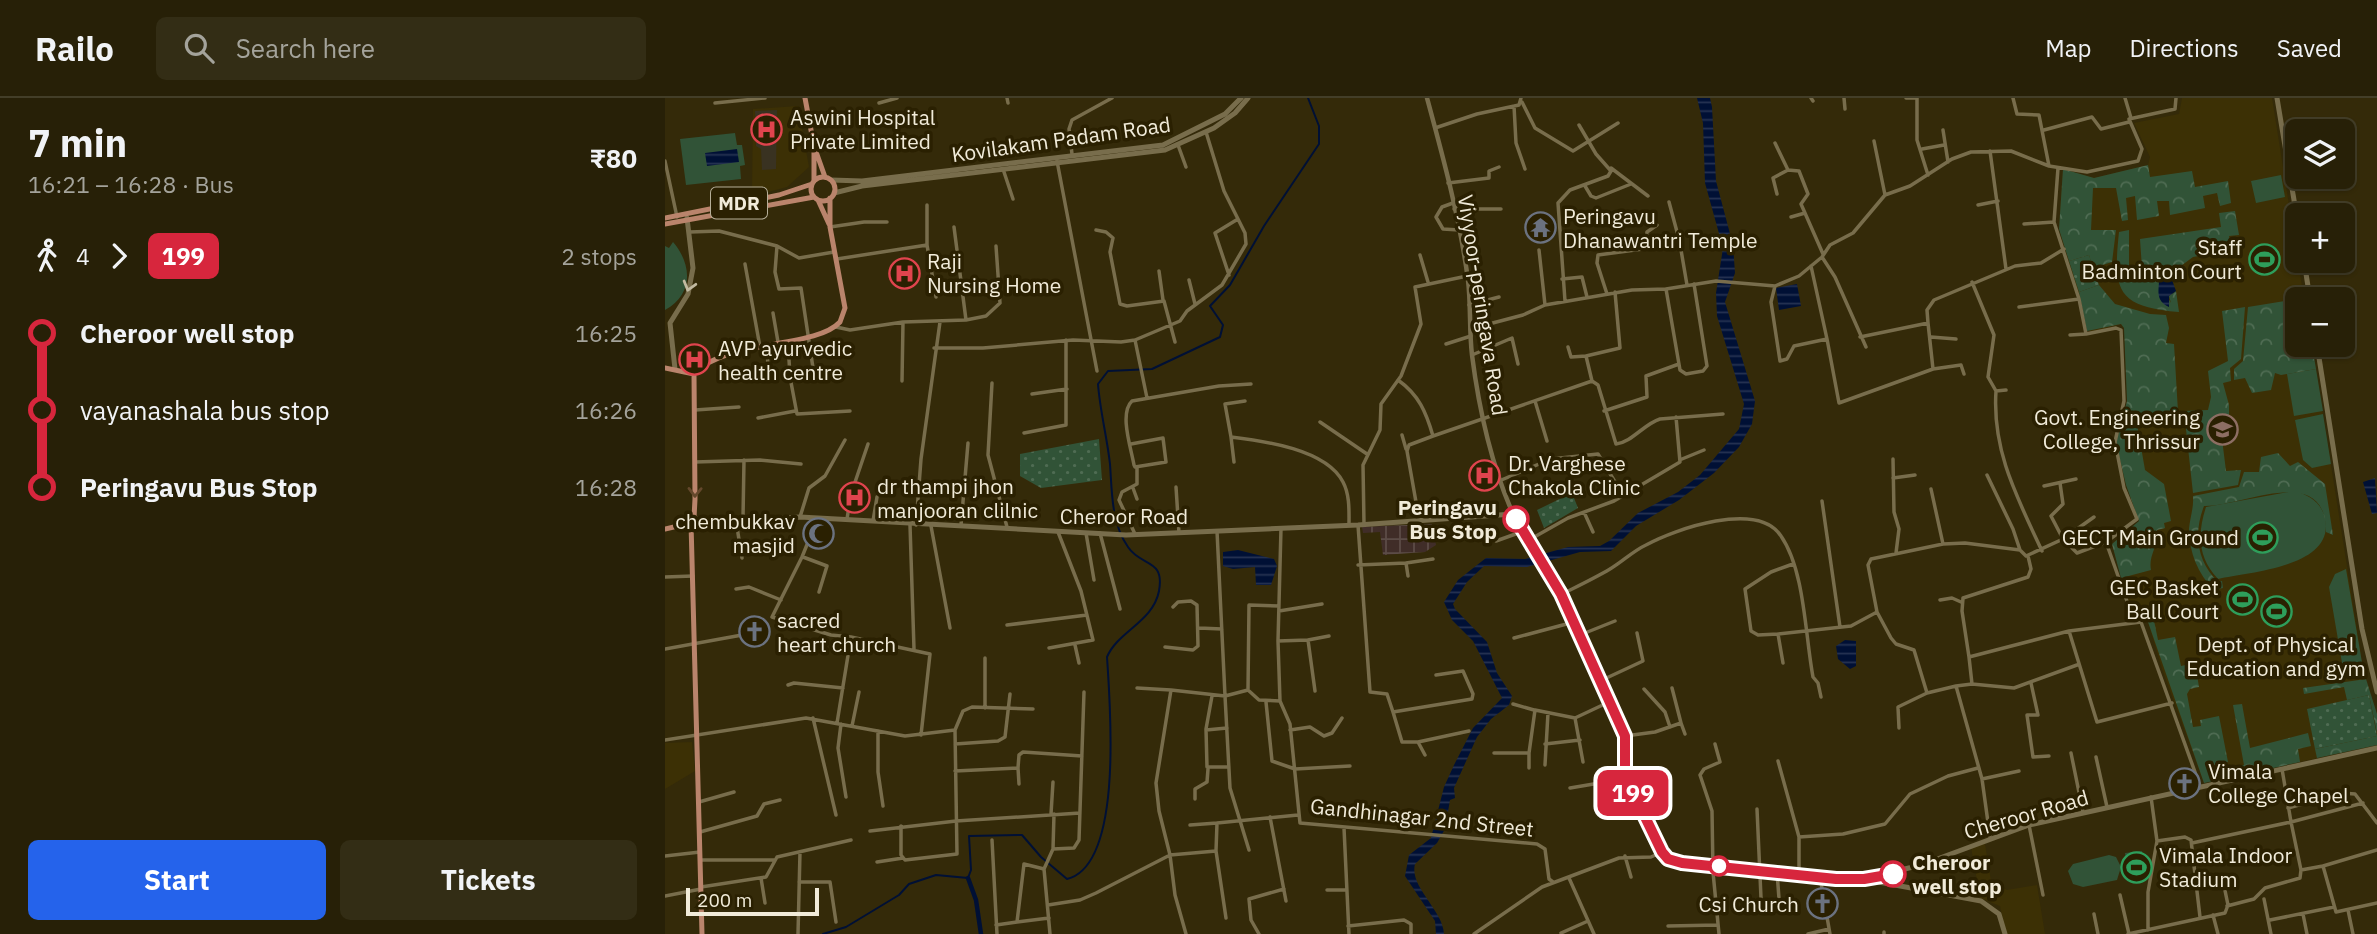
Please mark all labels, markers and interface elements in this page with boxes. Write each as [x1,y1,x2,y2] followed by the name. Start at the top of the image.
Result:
[156,17,646,80] search box
[35,27,114,70] text: Railo
[180,29,218,67] icon: search
[236,31,375,65] text: Search here
[2045,32,2091,64] text: Map
[2129,32,2239,64] text: Directions
[2277,32,2342,64] text: Saved
[790,103,936,155] place label: Aswini Hospital Private Limited
[950,110,1172,168] street label: Kovilakam Padam Road
[750,112,784,146] hospital icon: Aswini Hospital Private Limited
[28,118,127,167] text: 7 min
[2285,119,2355,357] map controls
[2285,119,2355,189] button: layers
[589,141,637,175] text: ₹80
[28,169,234,199] text: 16:21 – 16:28 · Bus
[711,188,767,218] road number: MDR
[1452,193,1514,417] street label: Viyyoor-peringava Road
[1563,202,1758,254] place label: Peringavu Dhanawantri Temple
[2285,203,2355,273] button: +
[1523,211,1557,245] temple icon: Peringavu Dhanawantri Temple
[2082,233,2242,285] place label: Staff Badminton Court
[28,237,66,275] icon: walk
[100,237,138,275] icon: forward
[162,240,205,272] text: 199
[76,241,90,271] text: 4
[561,241,637,271] text: 2 stops
[2248,242,2282,276] sports icon: Staff Badminton Court
[927,247,1061,299] place label: Raji Nursing Home
[887,256,921,290] hospital icon: Raji Nursing Home
[682,280,697,292] one-way arrow
[2285,287,2355,357] button: −
[80,316,295,350] text: Cheroor well stop
[575,318,637,348] text: 16:25
[718,334,852,386] place label: AVP ayurvedic health centre
[678,343,712,377] hospital icon: AVP ayurvedic health centre
[80,393,330,427] text: vayanashala bus stop
[575,395,637,425] text: 16:26
[2034,403,2200,455] place label: Govt. Engineering College, Thrissur
[2206,412,2240,446] school or university icon: Govt. Engineering College, Thrissur
[1508,449,1640,501] place label: Dr. Varghese Chakola Clinic
[1468,458,1502,492] hospital icon: Dr. Varghese Chakola Clinic
[80,470,318,504] text: Peringavu Bus Stop
[575,472,637,502] text: 16:28
[877,472,1038,524] place label: dr thampi jhon manjooran clilnic
[837,481,871,515] hospital icon: dr thampi jhon manjooran clilnic
[687,487,703,497] one-way arrow
[1398,493,1497,545] place label: Peringavu Bus Stop
[1060,502,1188,530] street label: Cheroor Road
[1503,506,1529,532] marker: Peringavu Bus Stop
[675,507,795,559] place label: chembukkav masjid
[801,516,835,550] mosque icon: chembukkav masjid
[2245,520,2279,554] sports icon: GECT Main Ground
[2062,523,2239,551] place label: GECT Main Ground
[2109,573,2219,625] place label: GEC Basket Ball Court
[2225,582,2259,616] sports icon: GEC Basket Ball Court
[2259,595,2293,629] sports icon: Dept. of Physical Education and gym
[777,606,896,658] place label: sacred heart church
[737,615,771,649] church icon: sacred heart church
[2186,630,2366,682] place label: Dept. of Physical Education and gym
[2208,757,2349,809] place label: Vimala College Chapel
[2168,766,2202,800] church icon: Vimala College Chapel
[1593,770,1673,816] line badge: 199
[1611,777,1655,809] text: 199
[1960,783,2092,845] street label: Cheroor Road
[1309,791,1535,843] street label: Gandhinagar 2nd Street
[28,840,326,920] button: Start
[340,840,637,920] button: Tickets
[2159,841,2292,893] place label: Vimala Indoor Stadium
[1912,848,2002,900] place label: Cheroor well stop
[2119,850,2153,884] sports icon: Vimala Indoor Stadium
[1709,856,1729,876] unlabelled marker
[1880,861,1906,887] marker: Cheroor well stop
[686,885,819,917] scale bar
[1805,887,1839,921] church icon: Csi Church
[697,888,752,912] text: 200 m
[1699,890,1799,918] place label: Csi Church

